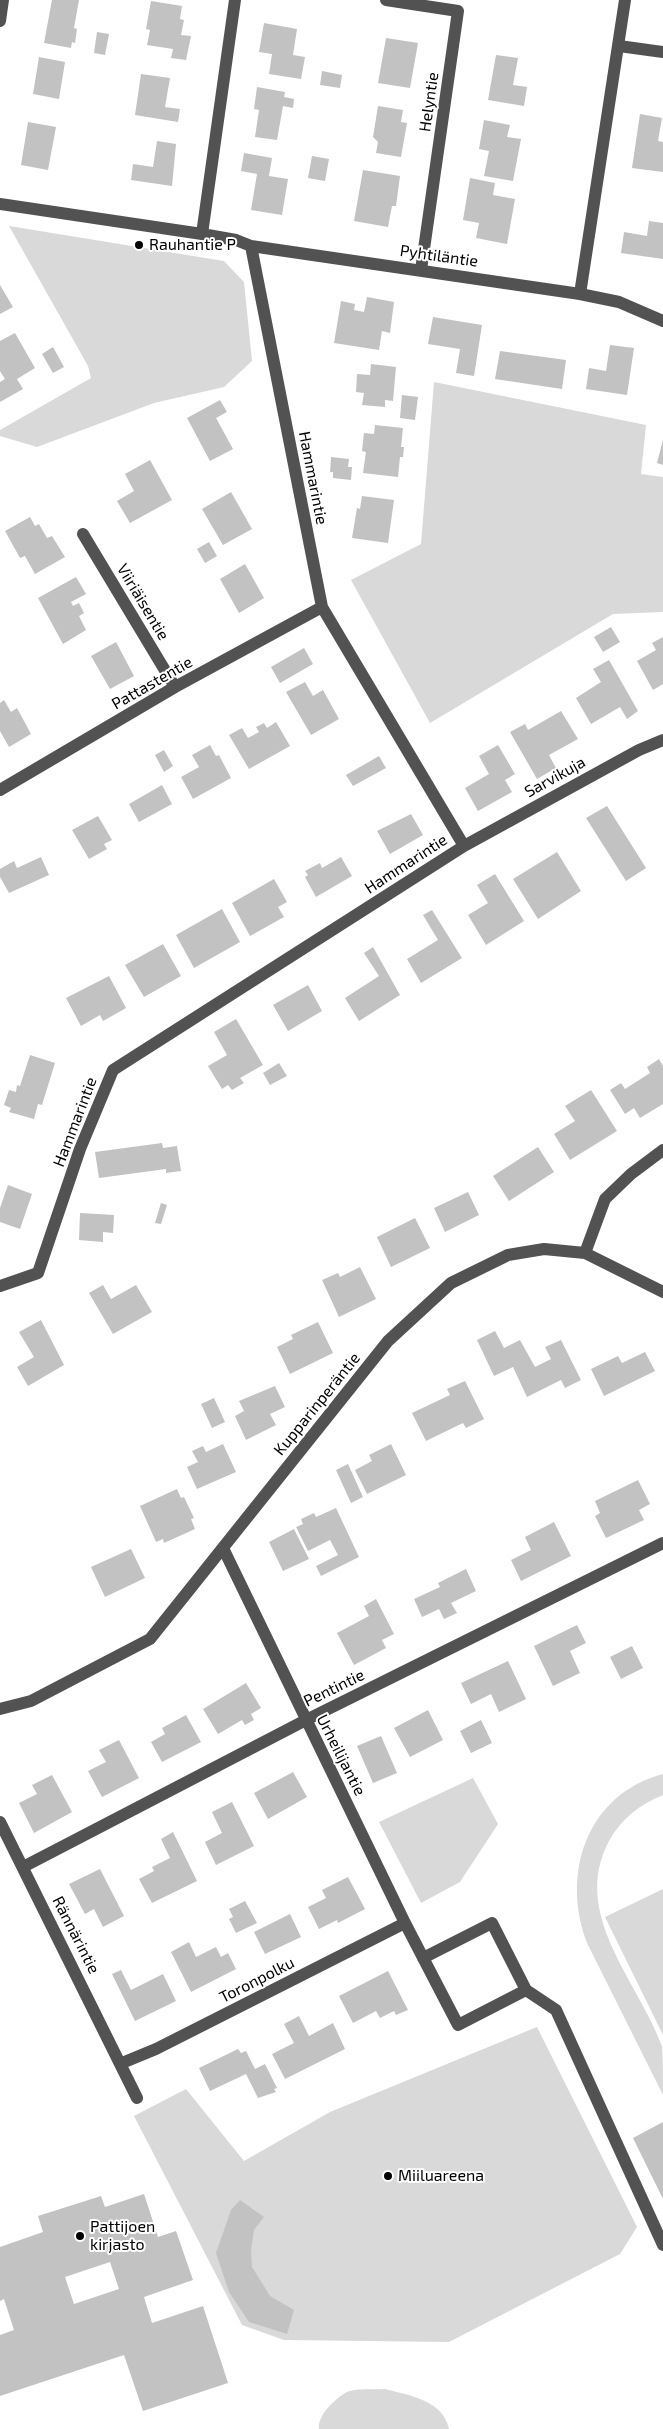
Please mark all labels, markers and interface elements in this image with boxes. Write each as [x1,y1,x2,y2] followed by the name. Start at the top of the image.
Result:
[415,71,443,133] street label: Helyntie
[149,235,236,255] place label: Rauhantie P
[133,239,145,251] marker: Rauhantie P
[399,241,479,271] street label: Pyhtiläntie
[295,430,331,526] street label: Hammarintie
[113,560,173,644] street label: Viiriäisentie
[108,652,196,714] street label: Pattastentie
[521,752,589,802] street label: Sarvikuja
[361,830,451,898] street label: Hammarintie
[49,1074,101,1170] street label: Hammarintie
[270,1349,364,1459] street label: Kupparinperäntie
[300,1665,368,1711] street label: Pentintie
[312,1711,370,1799] street label: Urheilijantie
[48,1893,104,1977] street label: Rännärintie
[216,1953,298,2007] street label: Toronpolku
[398,2166,484,2186] place label: Miiluareena
[382,2170,394,2182] marker: Miiluareena
[90,2217,155,2255] place label: Pattijoen kirjasto
[74,2230,86,2242] marker: Pattijoen kirjasto

